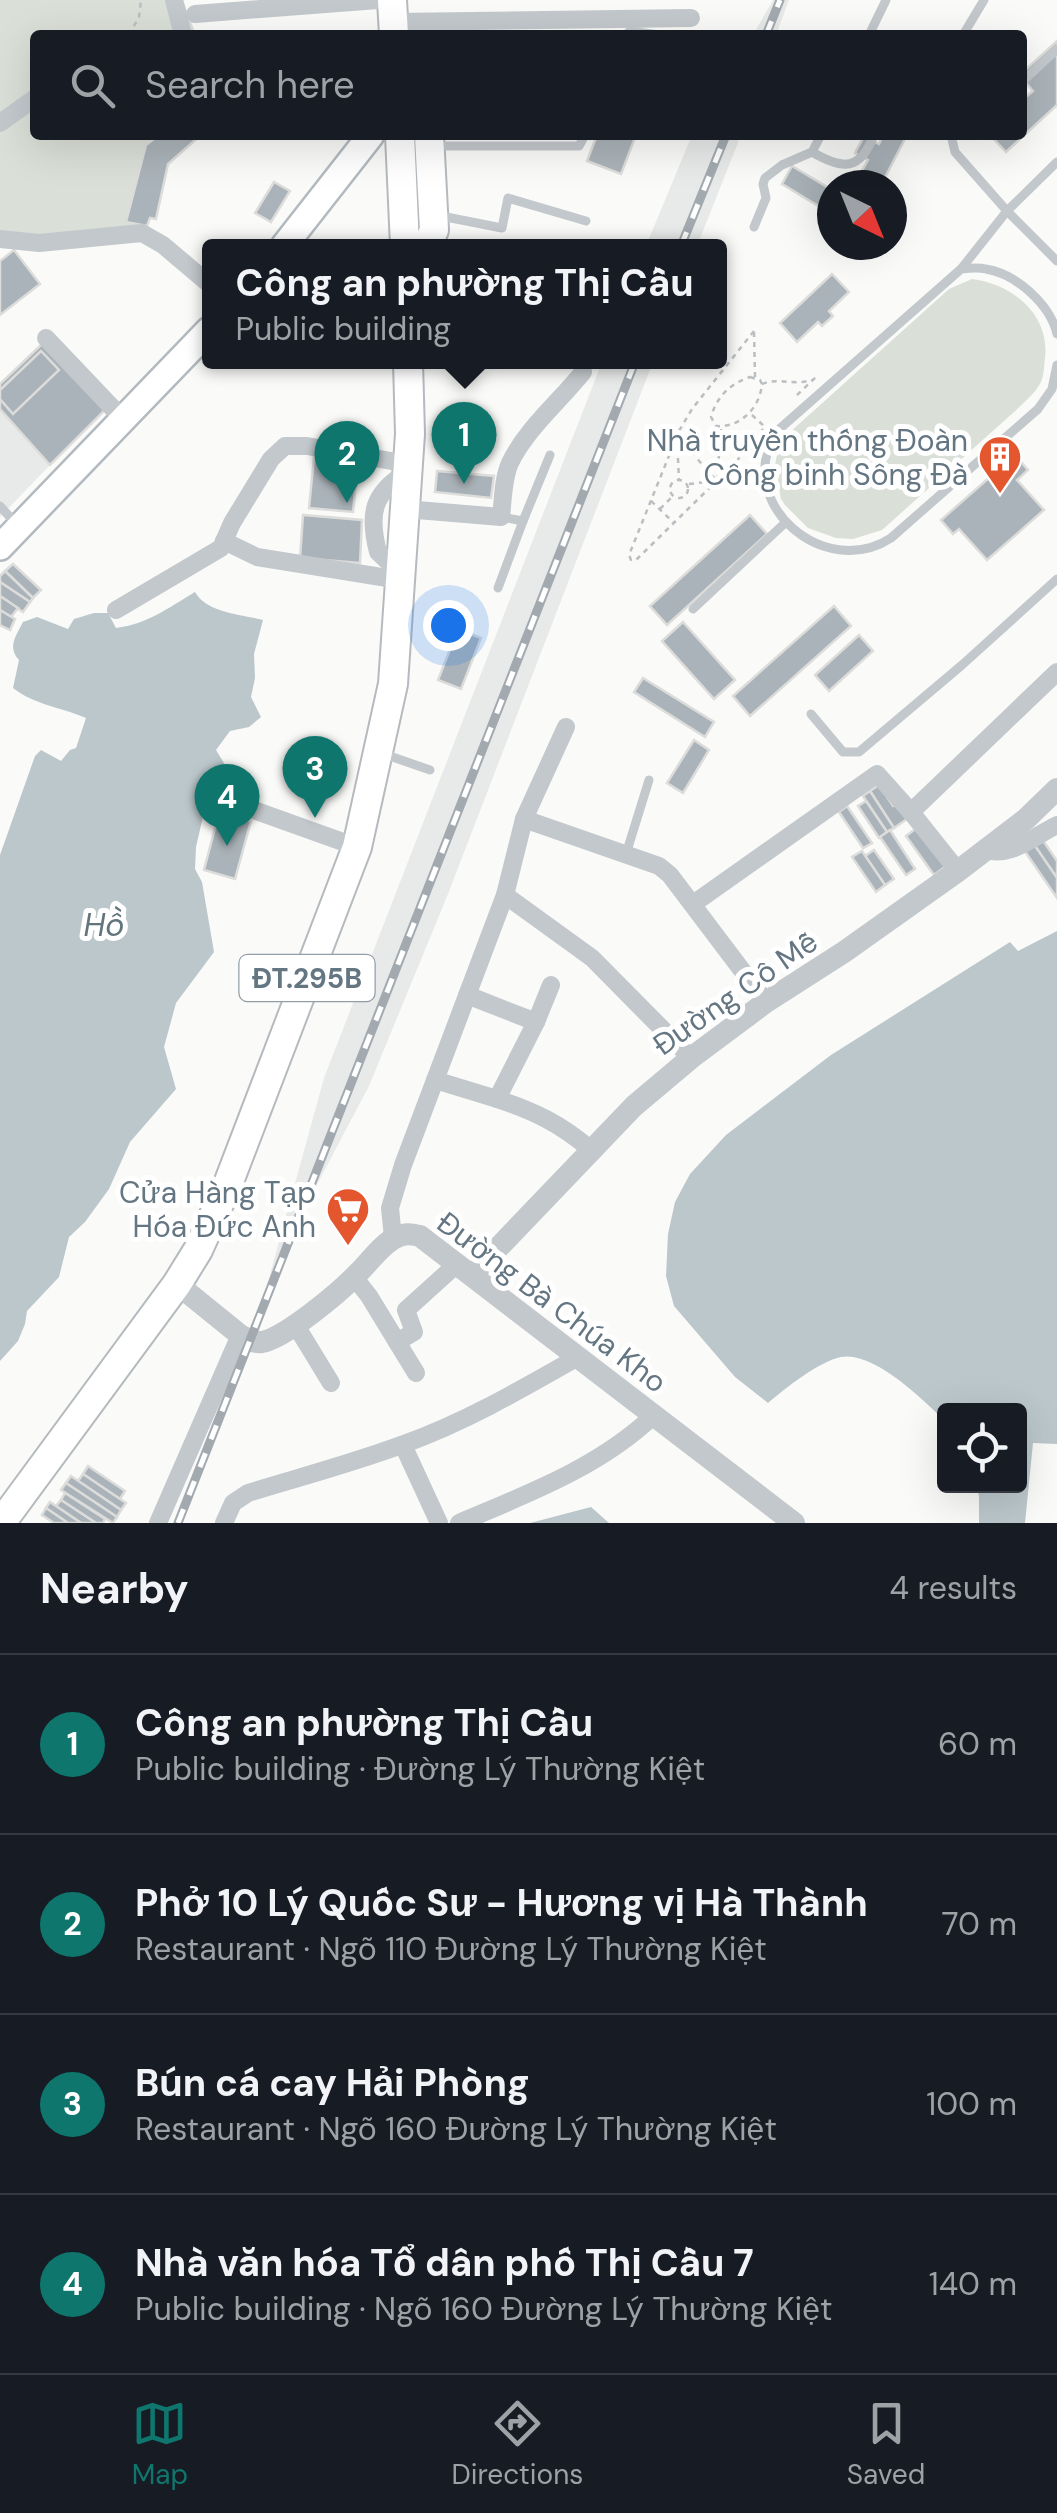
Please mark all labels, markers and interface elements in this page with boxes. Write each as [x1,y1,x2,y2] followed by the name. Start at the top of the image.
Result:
[30,30,1027,140] search box
[65,58,120,113] icon: search
[145,60,355,110] text: Search here
[817,170,907,260] north arrow
[202,239,727,369] popup
[235,258,694,308] text: Công an phường Thị Cầu
[235,308,451,350] text: Public building
[432,402,496,484] pin: 1
[314,420,380,503] pin: 2
[647,421,968,494] place label: Nhà truyền thống Đoàn Công binh Sông Đà
[977,434,1023,495] building icon: Nhà truyền thống Đoàn Công binh Sông Đà
[423,600,474,651] your location
[282,736,348,818] pin: 3
[194,764,260,846] pin: 4
[84,904,124,946] water label: Hồ
[645,922,825,1064] street label: Đường Cô Mễ
[240,955,374,1001] road number: ĐT.295B
[119,1173,316,1246] place label: Cửa Hàng Tạp Hóa Đức Anh
[325,1186,371,1247] supermarket icon: Cửa Hàng Tạp Hóa Đức Anh
[429,1203,675,1401] street label: Đường Bà Chúa Kho
[937,1403,1027,1493] map controls
[937,1403,1027,1493] button: locate
[40,1561,189,1616] text: Nearby
[890,1567,1017,1609] text: 4 results
[135,1698,593,1748] text: Công an phường Thị Cầu
[67,1723,78,1765] text: 1
[938,1723,1017,1765] text: 60 m
[135,1748,705,1790] text: Public building · Đường Lý Thường Kiệt
[135,1878,868,1928] text: Phở 10 Lý Quốc Sư - Hương vị Hà Thành
[63,1903,82,1945] text: 2
[941,1903,1017,1945] text: 70 m
[135,1928,767,1970] text: Restaurant · Ngõ 110 Đường Lý Thường Kiệt
[135,2058,530,2108] text: Bún cá cay Hải Phòng
[63,2083,82,2125] text: 3
[926,2083,1017,2125] text: 100 m
[135,2108,777,2150] text: Restaurant · Ngõ 160 Đường Lý Thường Kiệt
[135,2238,754,2288] text: Nhà văn hóa Tổ dân phố Thị Cầu 7
[62,2263,83,2305] text: 4
[929,2263,1017,2305] text: 140 m
[135,2288,833,2330] text: Public building · Ngõ 160 Đường Lý Thường Kiệt
[132,2396,188,2493] tab: Map
[452,2396,583,2493] tab: Directions
[847,2396,925,2493] tab: Saved

